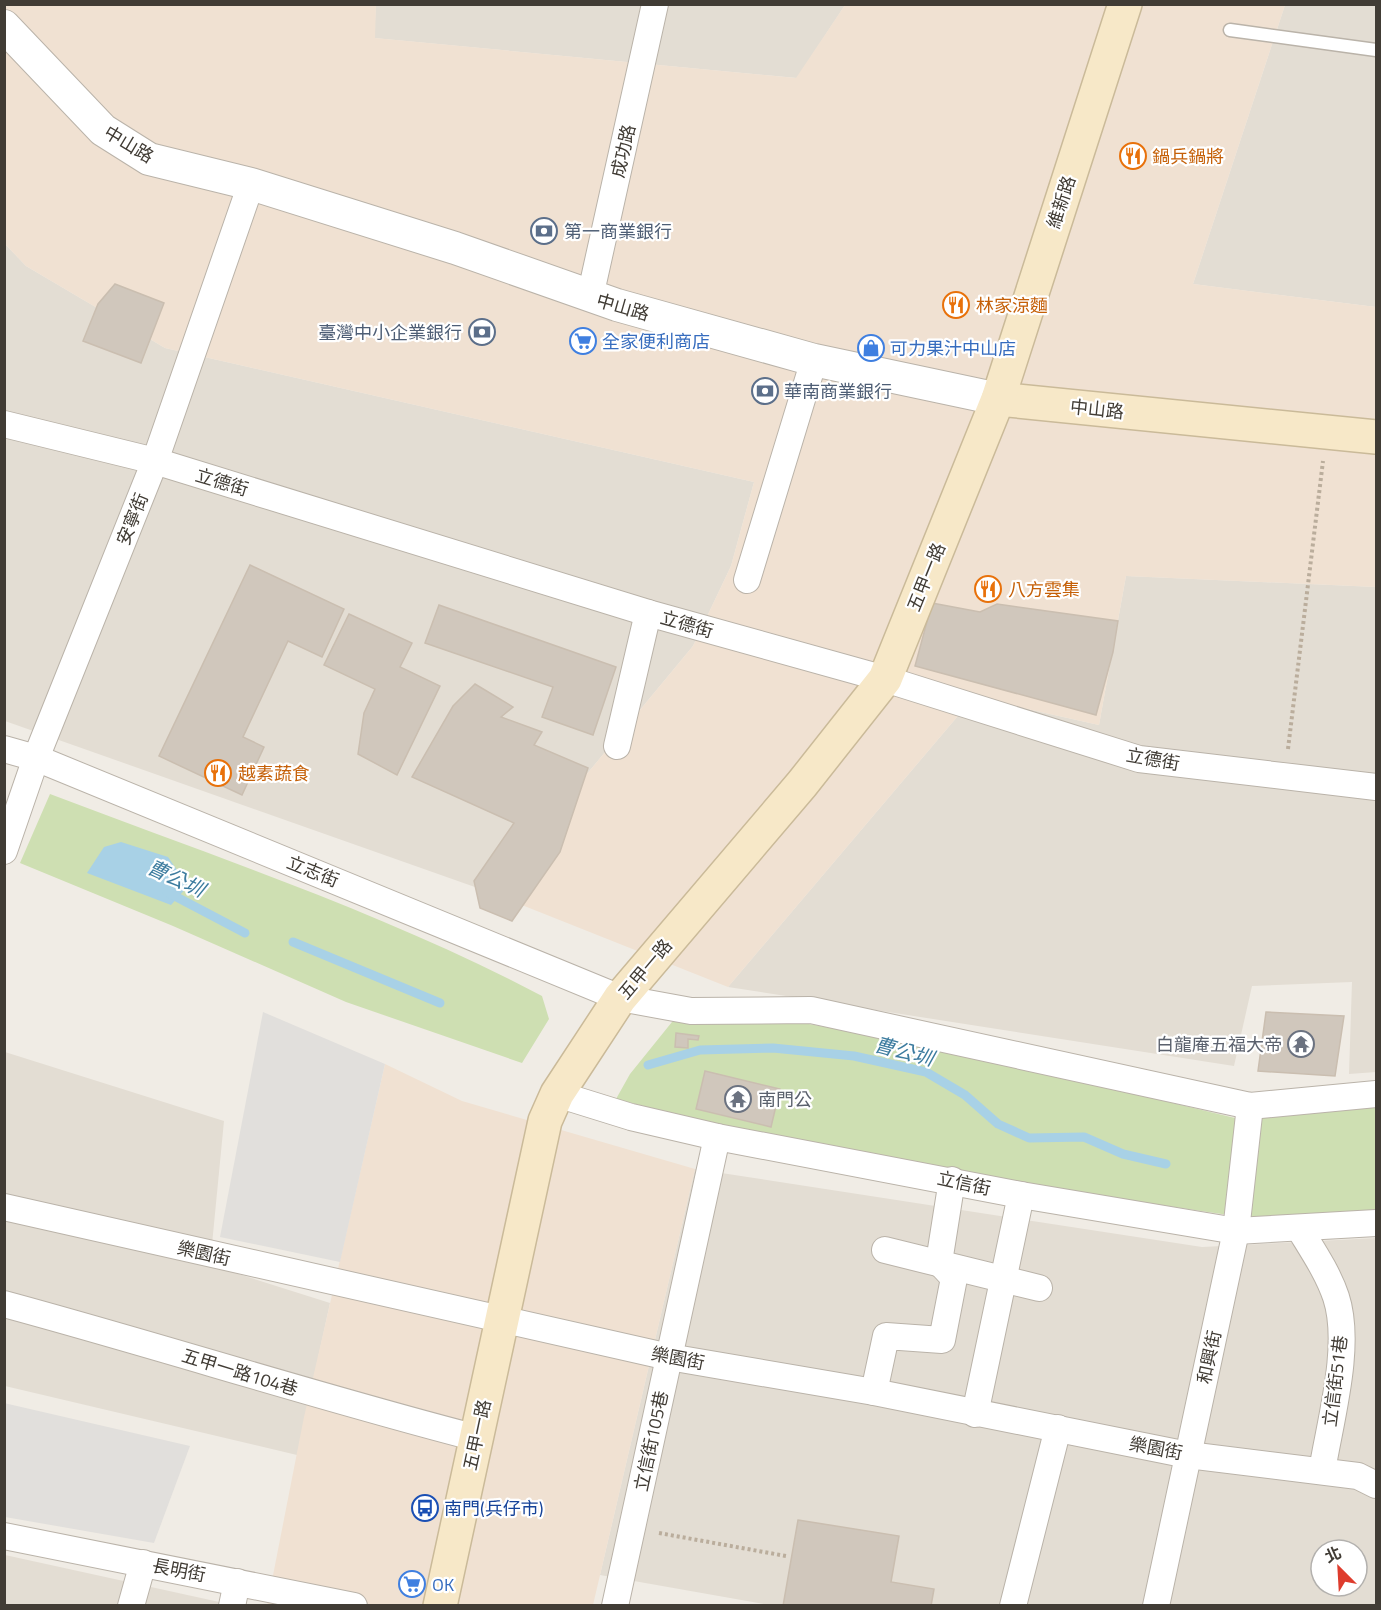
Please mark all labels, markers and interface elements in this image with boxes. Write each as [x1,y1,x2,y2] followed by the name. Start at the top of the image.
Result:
[99,119,159,169] street label: 中山路
[604,122,642,180] street label: 成功路
[1118,141,1148,171] restaurant icon: 鍋兵鍋將
[1152,143,1224,170] place label: 鍋兵鍋將
[1040,172,1082,232] street label: 維新路
[529,216,559,246] bank icon: 第一商業銀行
[564,218,672,245] place label: 第一商業銀行
[593,287,653,327] street label: 中山路
[941,290,971,320] restaurant icon: 林家涼麵
[976,292,1048,319] place label: 林家涼麵
[467,317,497,347] bank icon: 臺灣中小企業銀行
[318,319,462,346] place label: 臺灣中小企業銀行
[568,326,598,356] supermarket icon: 全家便利商店
[602,328,710,355] place label: 全家便利商店
[856,333,886,363] shop icon: 可力果汁中山店
[890,335,1016,362] place label: 可力果汁中山店
[750,376,780,406] bank icon: 華南商業銀行
[784,378,892,405] place label: 華南商業銀行
[1069,393,1125,425] street label: 中山路
[192,461,252,503] street label: 立德街
[109,489,155,549] street label: 安寧街
[900,539,952,615] street label: 五甲一路
[973,574,1003,604] restaurant icon: 八方雲集
[1008,576,1080,603] place label: 八方雲集
[657,604,717,644] street label: 立德街
[1124,741,1182,777] street label: 立德街
[203,758,233,788] restaurant icon: 越素蔬食
[238,760,310,787] place label: 越素蔬食
[283,848,343,894] street label: 立志街
[142,851,212,906] water label: 曹公圳
[612,933,678,1005] street label: 五甲一路
[871,1028,940,1075] water label: 曹公圳
[1286,1029,1316,1059] temple icon: 白龍庵五福大帝
[1156,1031,1282,1058] place label: 白龍庵五福大帝
[723,1084,753,1114] temple icon: 南門公
[758,1086,812,1113] place label: 南門公
[935,1164,993,1202] street label: 立信街
[175,1234,233,1272] street label: 樂園街
[1190,1328,1228,1386] street label: 和興街
[1316,1334,1354,1428] street label: 立信街51巷
[649,1340,707,1376] street label: 樂園街
[179,1342,301,1402] street label: 五甲一路104巷
[627,1388,675,1494] street label: 立信街105巷
[456,1397,498,1473] street label: 五甲一路
[1127,1430,1185,1466] street label: 樂園街
[410,1493,440,1523] bus stop icon: 南門(兵仔市)
[444,1495,544,1522] place label: 南門(兵仔市)
[1309,1538,1369,1598] north arrow
[1321,1540,1345,1569] text: 北
[150,1552,208,1588] street label: 長明街
[397,1569,427,1599] supermarket icon: OK
[432,1571,454,1598] place label: OK

